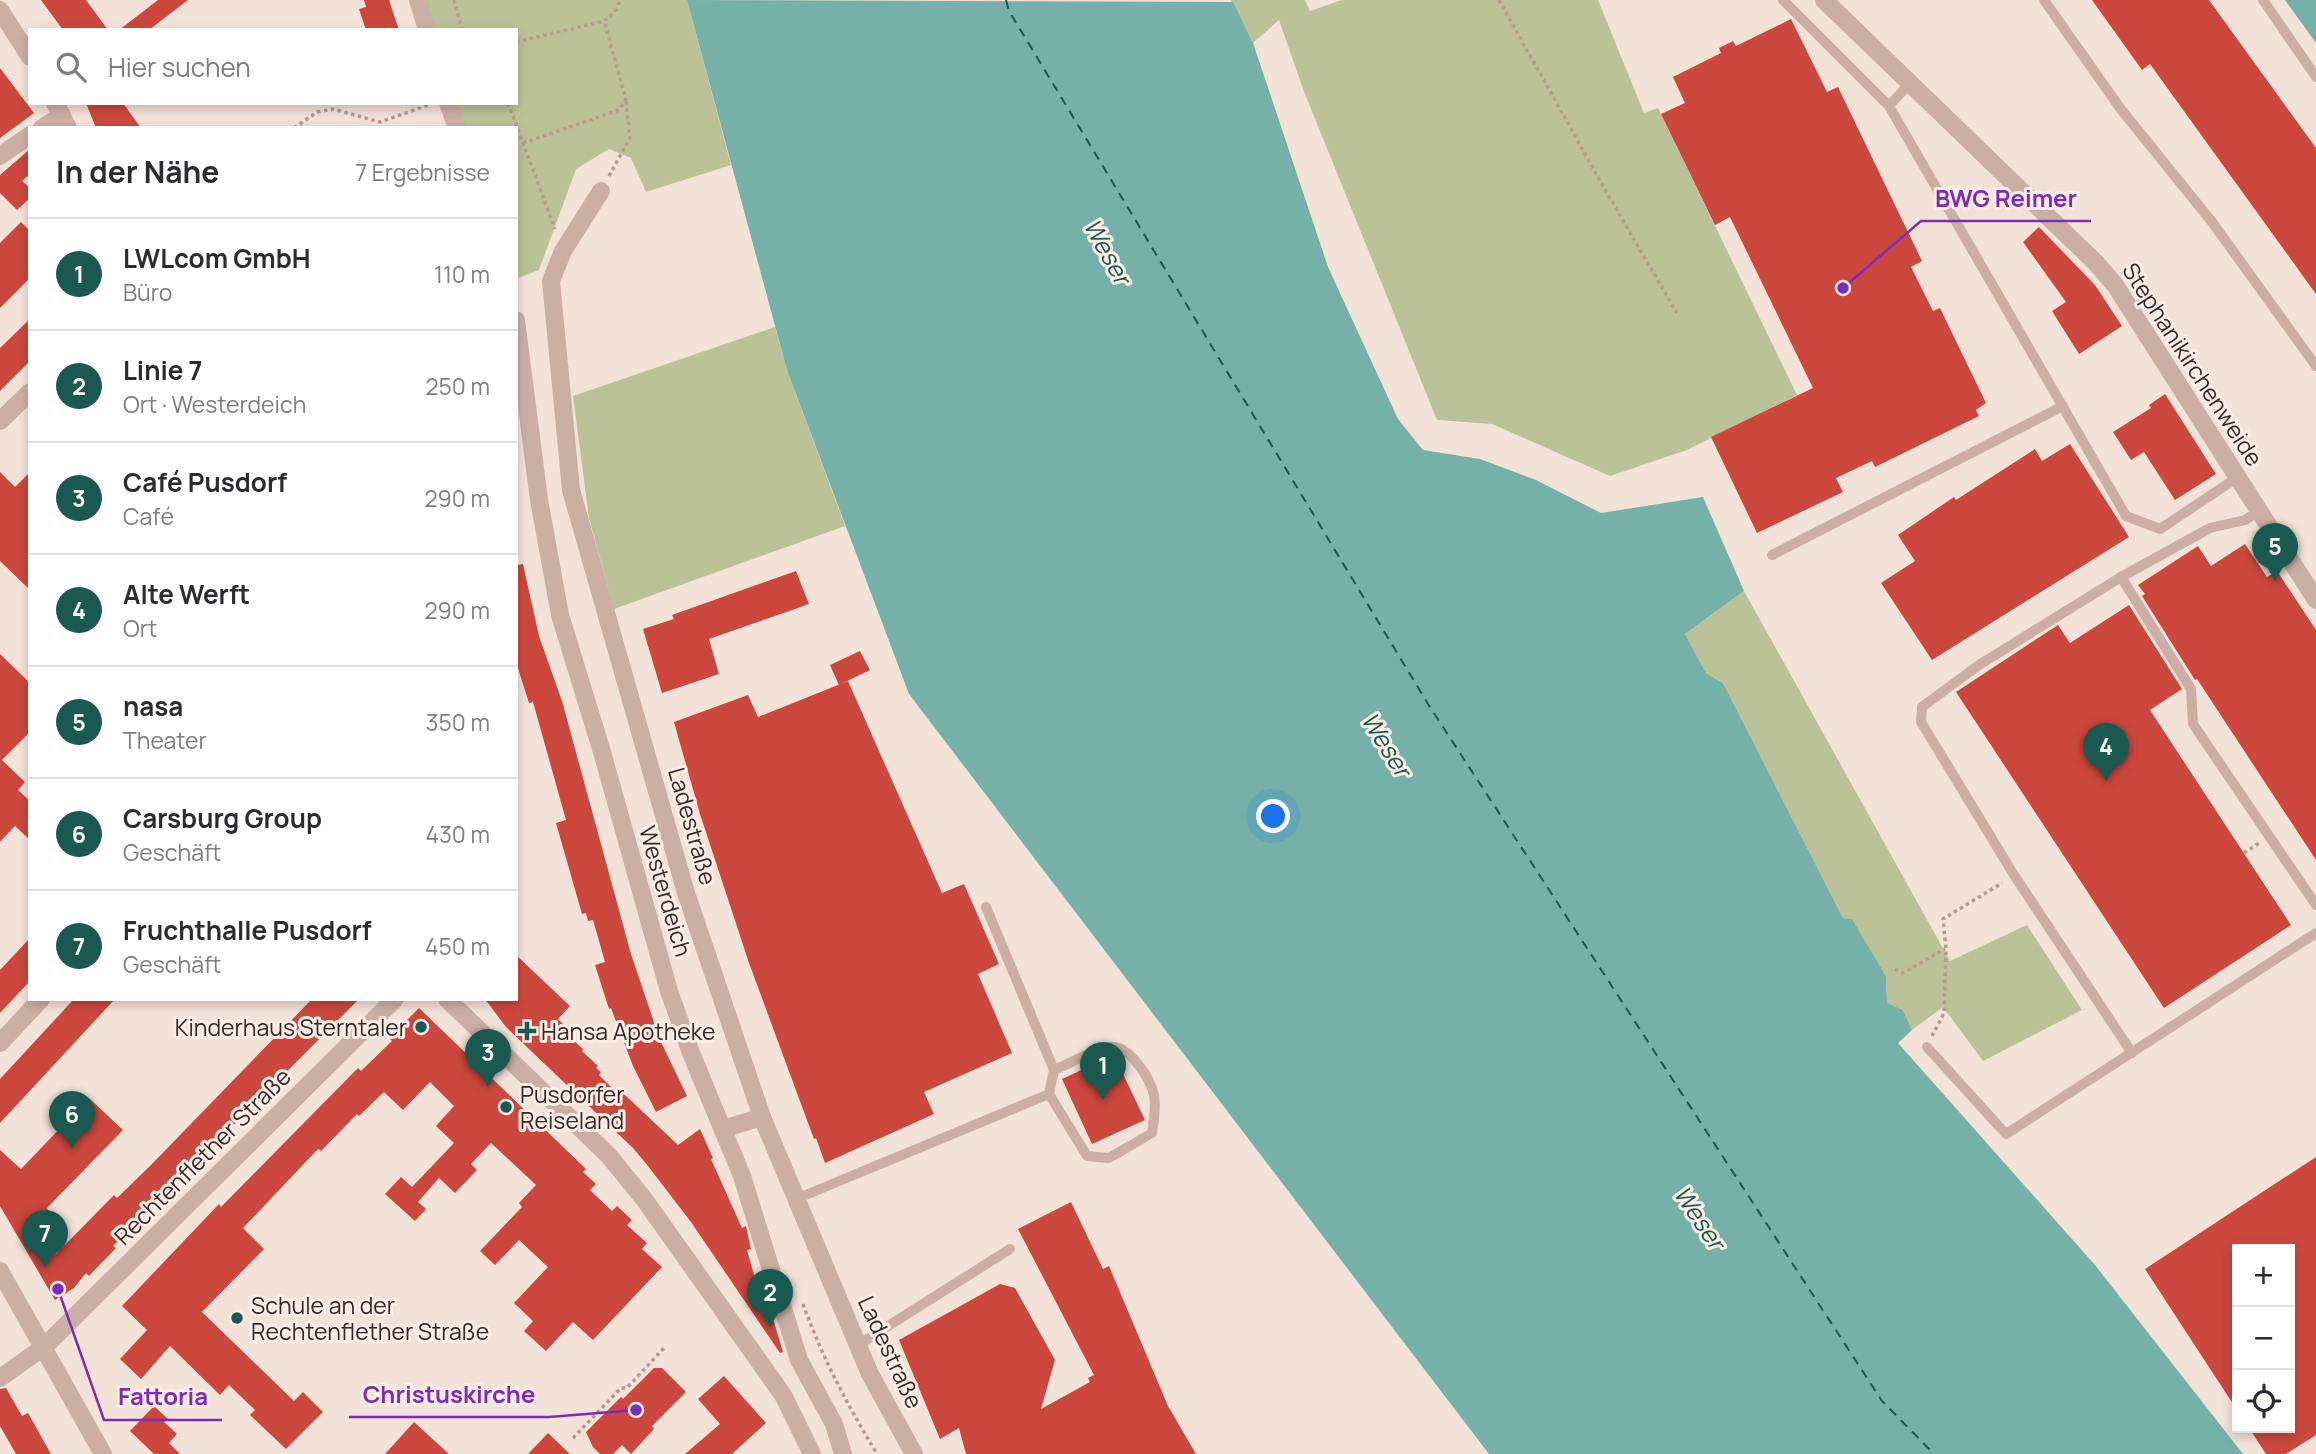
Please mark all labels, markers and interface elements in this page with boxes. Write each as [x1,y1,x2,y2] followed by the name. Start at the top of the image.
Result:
[28,28,518,105] search box
[52,48,90,86] icon: search
[108,49,251,85] text: Hier suchen
[56,151,219,192] text: In der Nähe
[356,156,490,188] text: 7 Ergebnisse
[1921,176,2091,221] callout: BWG Reimer
[1935,181,2077,214] text: BWG Reimer
[1077,212,1141,293] water label: Weser
[123,240,310,276] text: LWLcom GmbH
[2115,256,2271,472] street label: Stephanikirchenweide
[74,258,84,290] text: 1
[434,258,490,290] text: 110 m
[123,276,172,308] text: Büro
[123,352,202,388] text: Linie 7
[72,370,86,402] text: 2
[425,370,490,402] text: 250 m
[123,388,306,420] text: Ort · Westerdeich
[123,464,287,500] text: Café Pusdorf
[72,482,86,514] text: 3
[424,482,490,514] text: 290 m
[123,500,174,532] text: Café
[2252,523,2298,581] pin: 5
[123,576,250,612] text: Alte Werft
[72,594,86,626] text: 4
[424,594,490,626] text: 290 m
[123,612,157,644] text: Ort
[123,688,183,724] text: nasa
[1354,705,1421,785] water label: Weser
[72,706,86,738] text: 5
[426,706,490,738] text: 350 m
[2083,723,2129,781] pin: 4
[123,724,207,756] text: Theater
[661,764,725,888] street label: Ladestraße
[1256,799,1290,833] your location
[123,800,322,836] text: Carsburg Group
[72,818,86,850] text: 6
[426,818,490,850] text: 430 m
[632,822,700,960] street label: Westerdeich
[123,836,221,868] text: Geschäft
[123,912,372,948] text: Fruchthalle Pusdorf
[73,930,85,962] text: 7
[425,930,490,962] text: 450 m
[123,948,221,980] text: Geschäft
[175,1011,407,1043] place label: Kinderhaus Sterntaler
[541,1015,715,1047] place label: Hansa Apotheke
[413,1019,429,1035] marker: Kinderhaus Sterntaler
[519,1023,535,1039] marker: Hansa Apotheke
[465,1029,511,1087] pin: 3
[1080,1042,1126,1100] pin: 1
[107,1061,297,1251] street label: Rechtenflether Straße
[520,1078,625,1136] place label: Pusdorfer Reiseland
[49,1091,95,1149] pin: 6
[498,1099,514,1115] marker: Pusdorfer Reiseland
[1667,1179,1735,1258] water label: Weser
[22,1210,68,1268] pin: 7
[2232,1244,2295,1433] map controls
[2232,1244,2295,1307] button: +
[747,1269,793,1327] pin: 2
[251,1289,489,1347] place label: Schule an der Rechtenflether Straße
[851,1291,931,1413] street label: Ladestraße
[2232,1307,2295,1370] button: −
[229,1310,245,1326] marker: Schule an der Rechtenflether Straße
[2232,1370,2295,1433] button: locate
[349,1372,549,1417] callout: Christuskirche
[104,1375,222,1420] callout: Fattoria
[363,1377,535,1410] text: Christuskirche
[118,1379,208,1412] text: Fattoria

